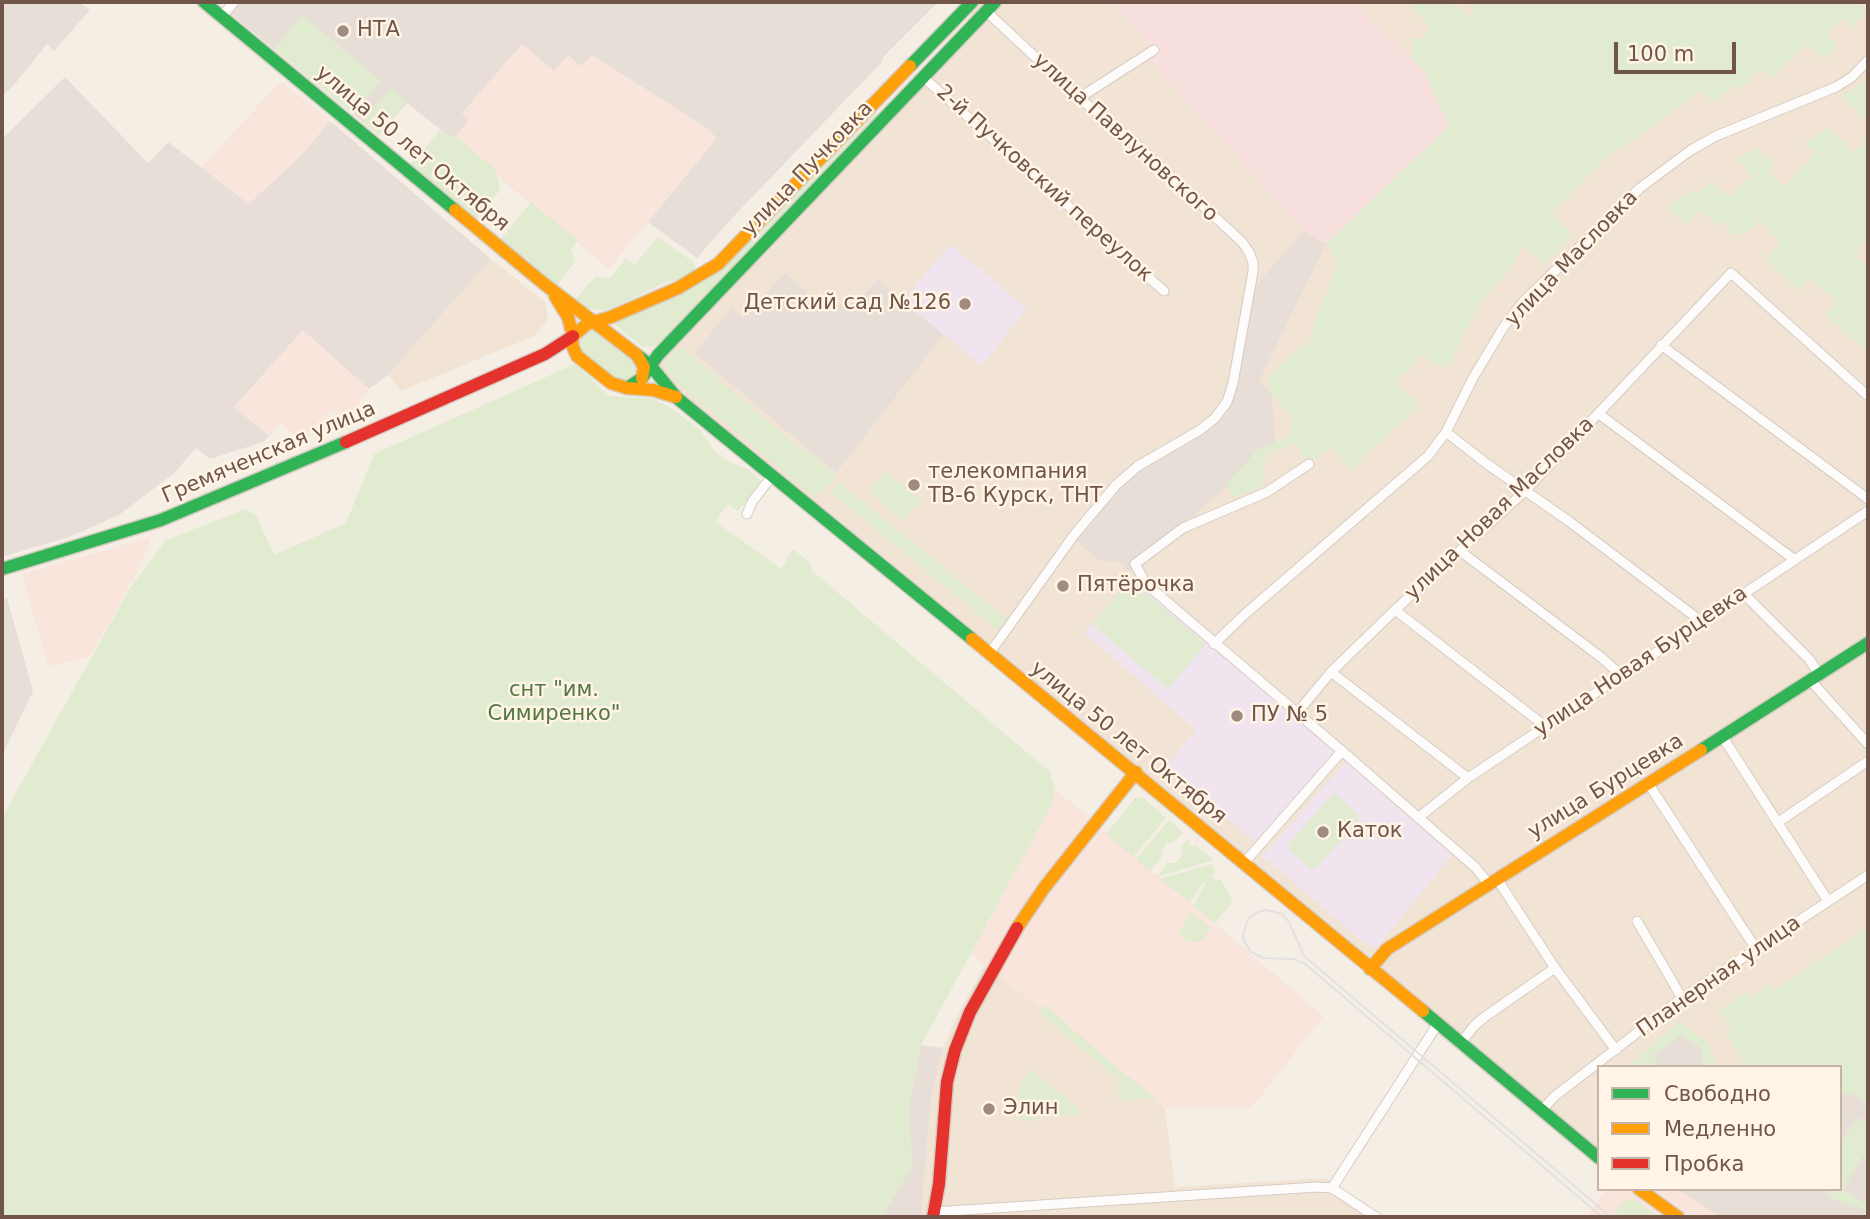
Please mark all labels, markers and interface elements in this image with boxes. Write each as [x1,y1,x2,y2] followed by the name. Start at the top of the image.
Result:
[357,18,400,44] place label: НТА
[335,23,351,39] marker: НТА
[1618,28,1741,72] scale bar
[1627,42,1694,66] text: 100 m
[1027,48,1223,228] street label: улица Павлуновского
[310,61,514,237] street label: улица 50 лет Октября
[931,80,1157,288] street label: 2-й Пучковский переулок
[737,96,879,242] street label: улица Пучковка
[1500,185,1644,333] street label: улица Масловка
[744,291,951,317] place label: Детский сад №126
[957,296,973,312] marker: Детский сад №126
[158,397,380,509] street label: Гремяченская улица
[1400,412,1600,606] street label: улица Новая Масловка
[928,460,1103,510] place label: телекомпания ТВ-6 Курск, ТНТ
[906,477,922,493] marker: телекомпания ТВ-6 Курск, ТНТ
[1077,573,1195,599] place label: Пятёрочка
[1055,578,1071,594] marker: Пятёрочка
[1530,581,1752,743] street label: улица Новая Бурцевка
[1025,656,1231,830] street label: улица 50 лет Октября
[488,678,620,728] park label: снт "им. Симиренко"
[1251,703,1328,729] place label: ПУ № 5
[1229,708,1245,724] marker: ПУ № 5
[1524,729,1688,845] street label: улица Бурцевка
[1337,819,1403,845] place label: Каток
[1315,824,1331,840] marker: Каток
[1632,911,1806,1043] street label: Планерная улица
[1597,1065,1842,1191] legend
[1664,1082,1771,1106] text: Свободно
[1003,1096,1058,1122] place label: Элин
[981,1101,997,1117] marker: Элин
[1664,1117,1776,1141] text: Медленно
[1664,1152,1744,1176] text: Пробка

